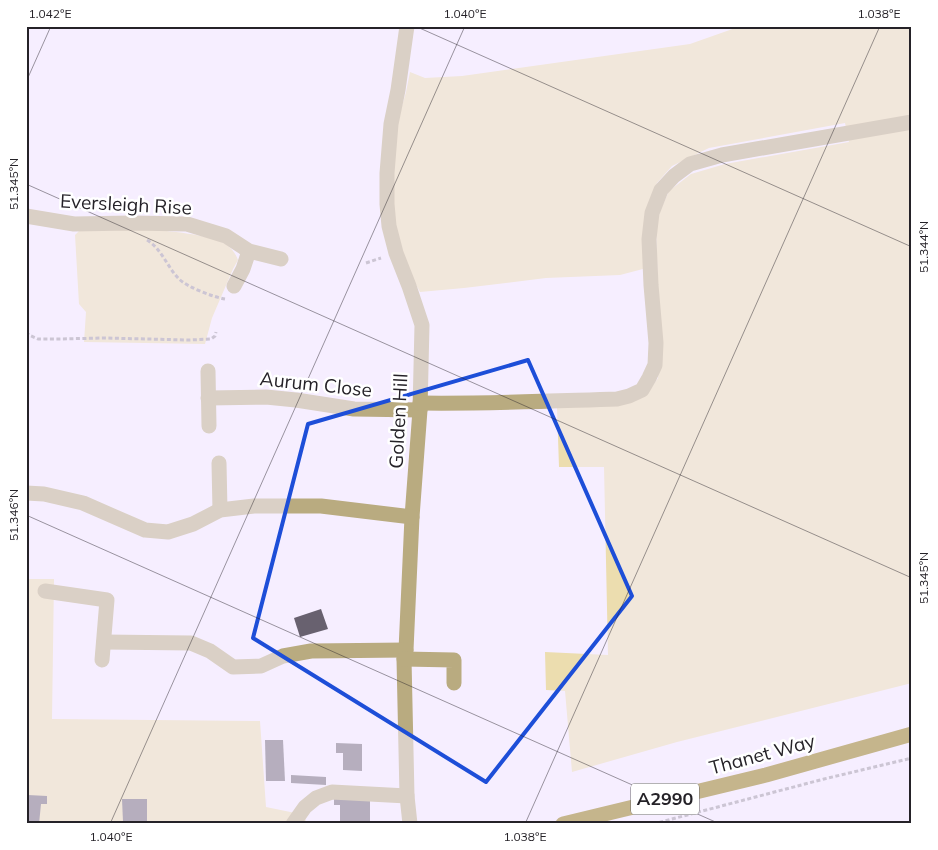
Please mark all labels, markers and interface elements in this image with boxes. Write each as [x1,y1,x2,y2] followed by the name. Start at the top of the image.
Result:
[28,6,72,21] text: 1.042°E
[443,6,487,21] text: 1.040°E
[857,6,901,21] text: 1.038°E
[6,158,21,210] text: 51.345°N
[60,189,192,219] street label: Eversleigh Rise
[916,221,931,273] text: 51.344°N
[259,366,373,402] street label: Aurum Close
[384,373,412,469] street label: Golden Hill
[6,489,21,541] text: 51.346°N
[916,552,931,604] text: 51.345°N
[706,728,818,780] street label: Thanet Way
[631,784,699,814] road number: A2990
[89,829,133,844] text: 1.040°E
[503,829,547,844] text: 1.038°E

